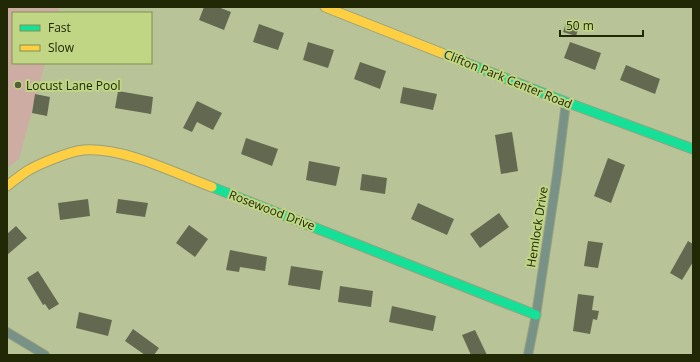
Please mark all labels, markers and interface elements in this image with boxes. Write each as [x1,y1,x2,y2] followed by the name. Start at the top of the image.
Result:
[12,12,152,64] legend
[560,12,643,38] scale bar
[566,17,594,34] text: 50 m
[48,19,71,36] text: Fast
[48,39,75,56] text: Slow
[441,45,575,113] street label: Clifton Park Center Road
[26,77,121,94] place label: Locust Lane Pool
[13,80,23,90] marker: Locust Lane Pool
[522,185,552,269] street label: Hemlock Drive
[227,186,318,234] street label: Rosewood Drive

